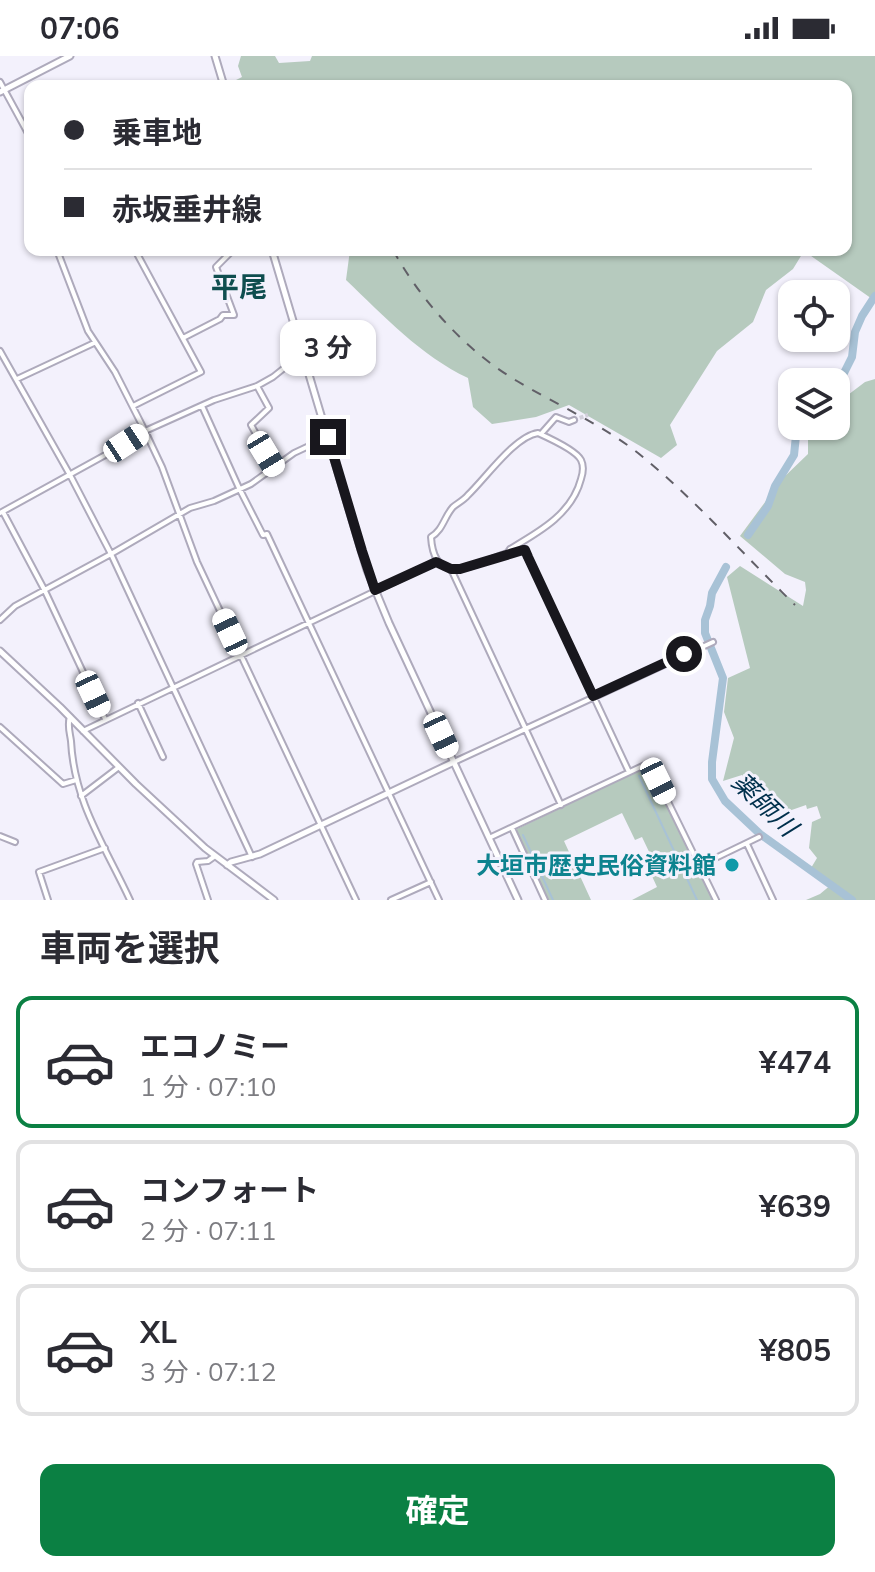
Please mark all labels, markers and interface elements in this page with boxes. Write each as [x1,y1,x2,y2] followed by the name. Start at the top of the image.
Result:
[40,9,119,47] text: 07:06
[112,113,202,151] text: 乗車地
[112,190,262,228] text: 赤坂垂井線
[211,269,267,304] district label: 平尾
[778,280,850,440] map controls
[778,280,850,352] button: locate
[280,321,376,377] callout: 3 分
[304,331,352,364] text: 3 分
[778,368,850,440] button: layers
[310,419,346,455] route end
[99,420,153,466] car
[243,427,289,481] car
[209,605,251,659] car
[666,636,702,672] route start
[72,667,114,721] car
[420,708,462,762] car
[637,754,679,808] car
[725,765,807,845] water label: 薬師川
[476,850,716,880] place label: 大垣市歴史民俗資料館
[723,856,741,874] marker: 大垣市歴史民俗資料館
[40,925,220,970] text: 車両を選択
[44,1026,116,1098] icon: car
[140,1027,290,1065] text: エコノミー
[759,1043,831,1081] text: ¥474
[140,1070,276,1103] text: 1 分 · 07:10
[44,1170,116,1242] icon: car
[140,1171,319,1209] text: コンフォート
[759,1187,831,1225] text: ¥639
[140,1214,276,1247] text: 2 分 · 07:11
[140,1313,177,1351] text: XL
[44,1314,116,1386] icon: car
[759,1331,831,1369] text: ¥805
[140,1355,276,1388] text: 3 分 · 07:12
[40,1464,835,1556] button: 確定

